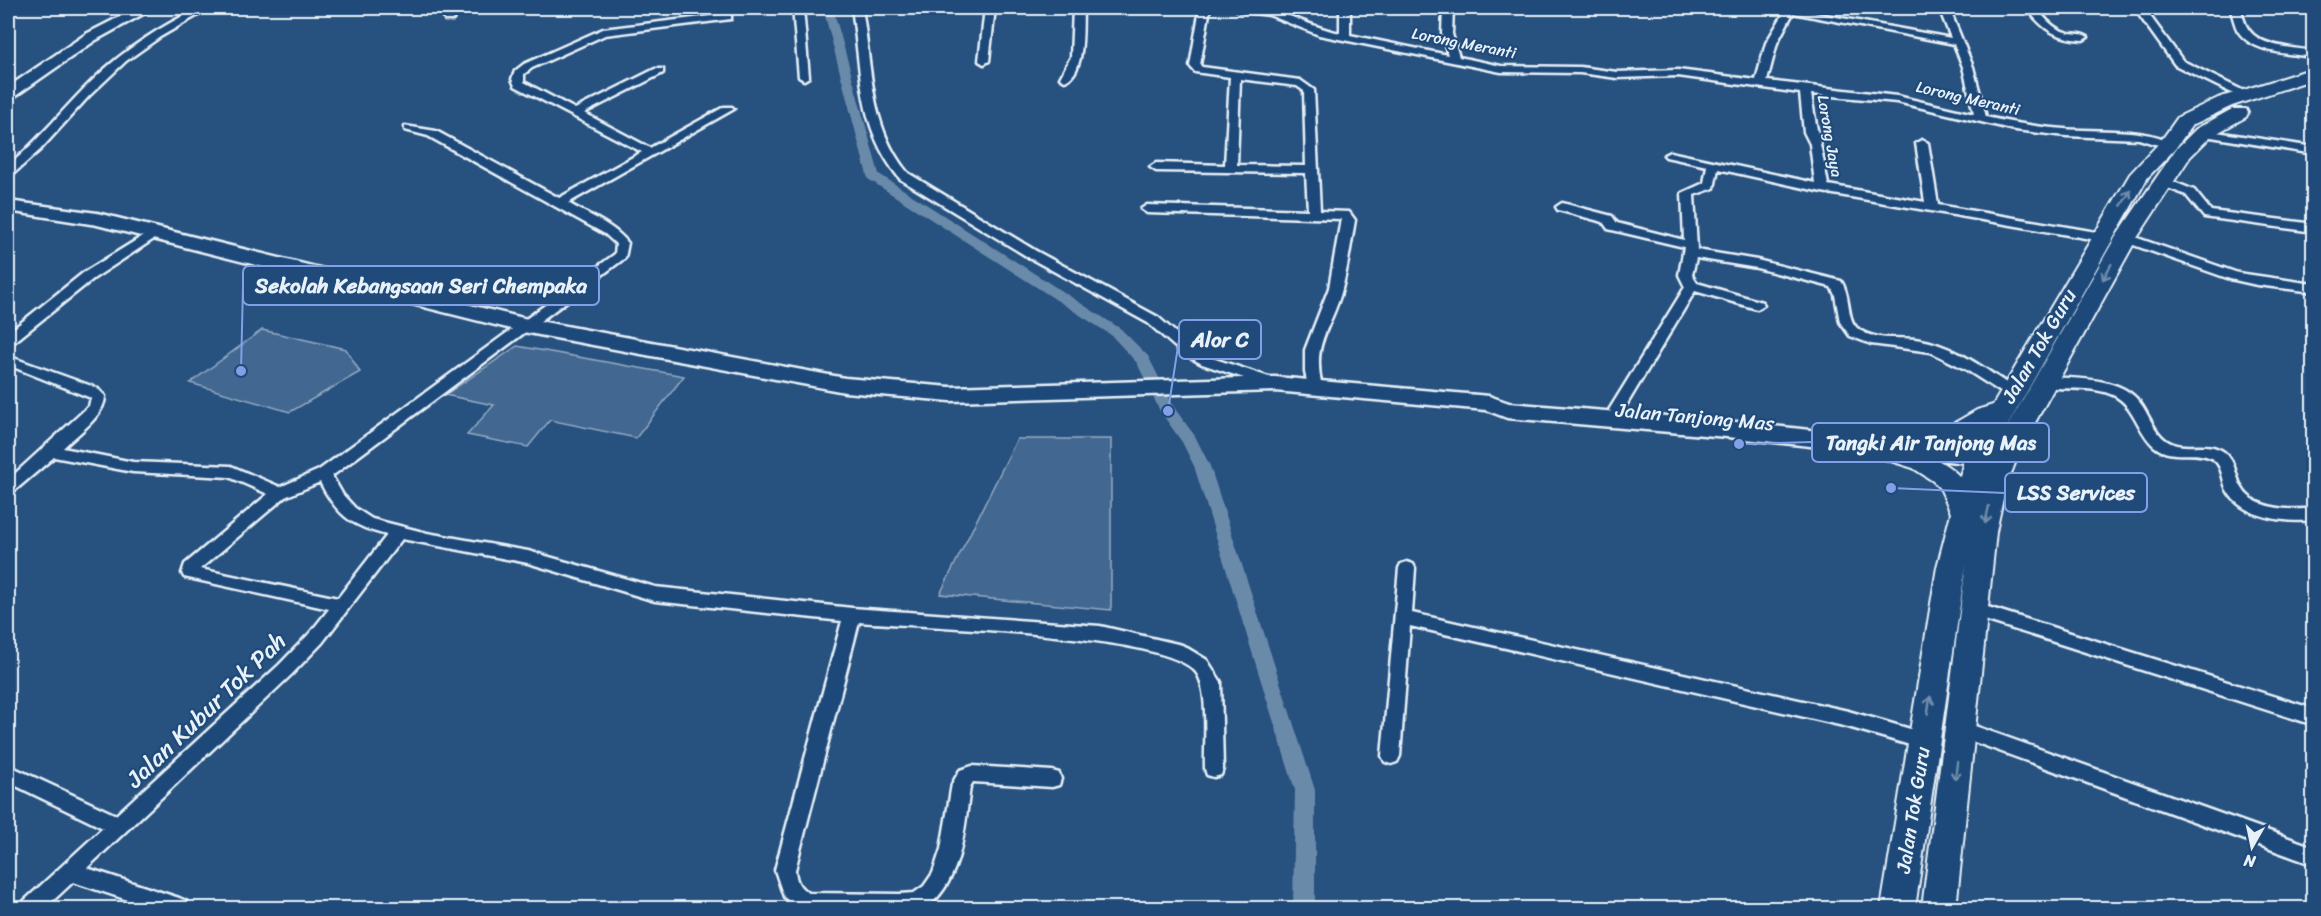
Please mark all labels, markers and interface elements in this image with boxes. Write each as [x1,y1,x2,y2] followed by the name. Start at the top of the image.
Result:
[1409,19,1519,67] street label: Lorong Meranti
[1913,72,2023,124] street label: Lorong Meranti
[1809,93,1851,179] street label: Lorong Jaya
[2120,190,2132,207] one-way arrow
[2101,263,2112,281] one-way arrow
[243,266,599,305] callout: Sekolah Kebangsaan Seri Chempaka
[254,267,587,305] text: Sekolah Kebangsaan Seri Chempaka
[1991,282,2086,411] street label: Jalan Tok Guru
[1179,320,1261,359] callout: Alor C
[1190,321,1250,359] text: Alor C
[1613,393,1777,441] street label: Jalan Tanjong Mas
[1812,423,2049,462] callout: Tangki Air Tanjong Mas
[1826,424,2037,462] text: Tangki Air Tanjong Mas
[2005,473,2147,512] callout: LSS Services
[2017,474,2136,512] text: LSS Services
[1981,505,1992,524] one-way arrow
[115,622,296,799] street label: Jalan Kubur Tok Pah
[1924,696,1935,716] one-way arrow
[1886,744,1940,877] street label: Jalan Tok Guru
[1950,761,1961,780] one-way arrow
[2222,817,2282,877] north arrow
[2241,846,2258,877] text: N

